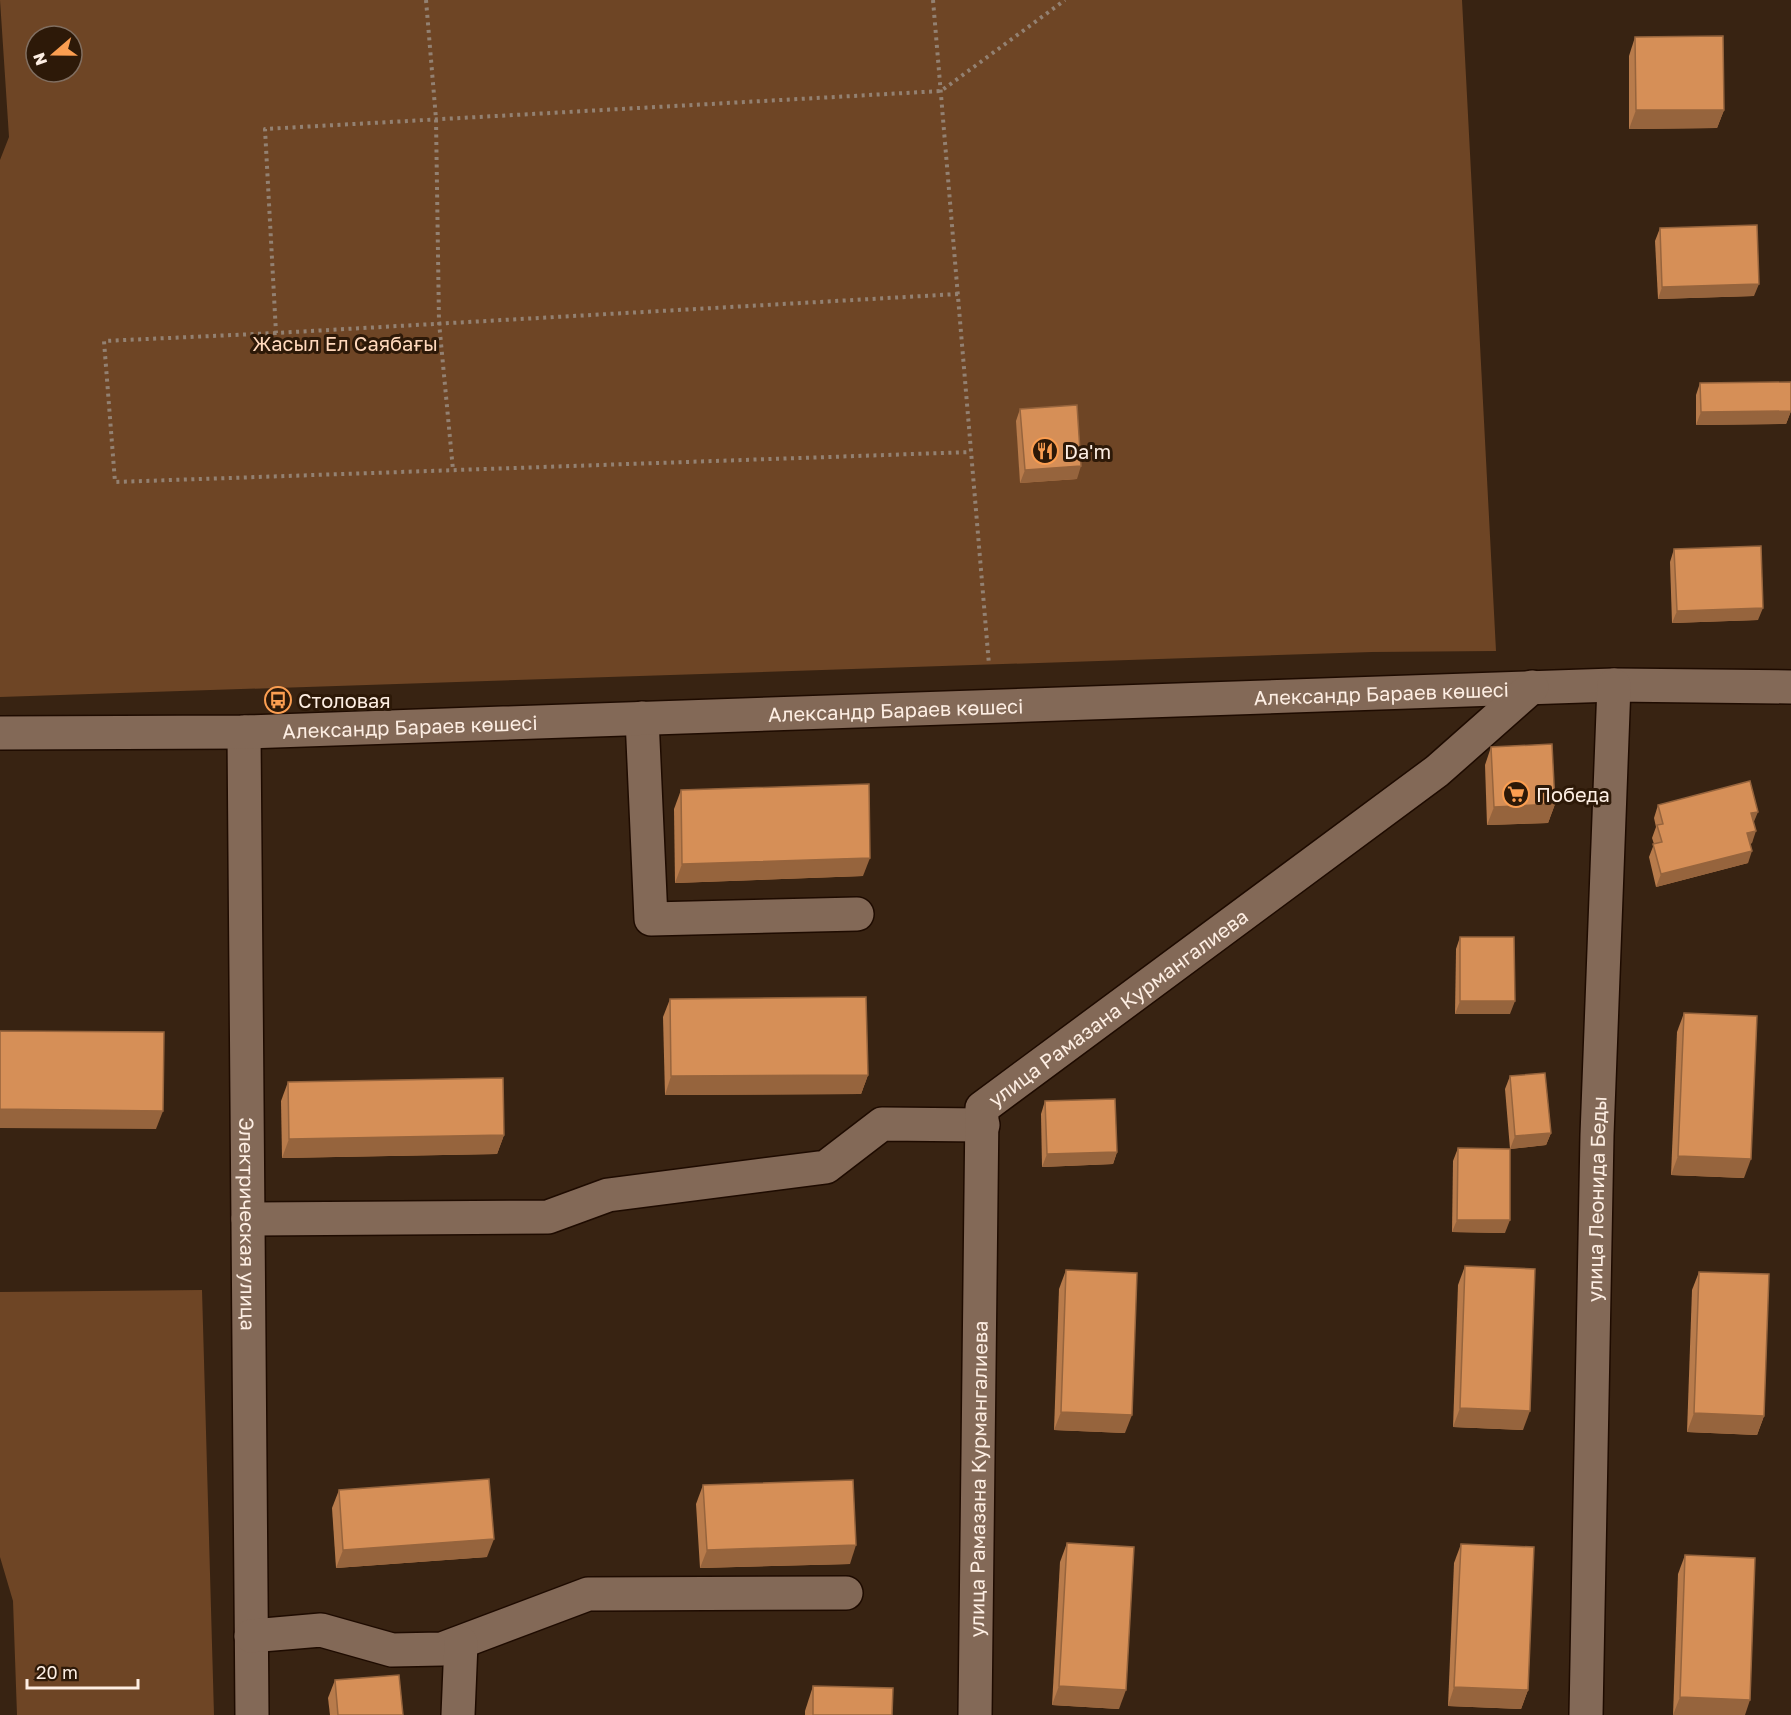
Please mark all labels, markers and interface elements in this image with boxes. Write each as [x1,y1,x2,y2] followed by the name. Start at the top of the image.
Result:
[24,24,84,84] north arrow
[28,50,51,68] text: N
[252,331,438,355] park label: Жасыл Ел Саябағы
[1030,436,1060,466] restaurant icon: Da'm
[1064,439,1111,463] place label: Da'm
[1253,677,1509,709] street label: Александр Бараев көшесі
[263,685,293,715] bus stop icon: Столовая
[298,688,391,712] place label: Столовая
[768,693,1024,726] street label: Александр Бараев көшесі
[282,710,538,743] street label: Александр Бараев көшесі
[1501,779,1531,809] supermarket icon: Победа
[1536,782,1610,806] place label: Победа
[983,903,1252,1111] street label: улица Рамазана Курмангалиева
[1582,1096,1610,1302] street label: улица Леонида Беды
[235,1117,261,1331] street label: Электрическая улица
[964,1320,992,1638] street label: улица Рамазана Курмангалиева
[27,1652,138,1690] scale bar
[36,1661,78,1683] text: 20 m

